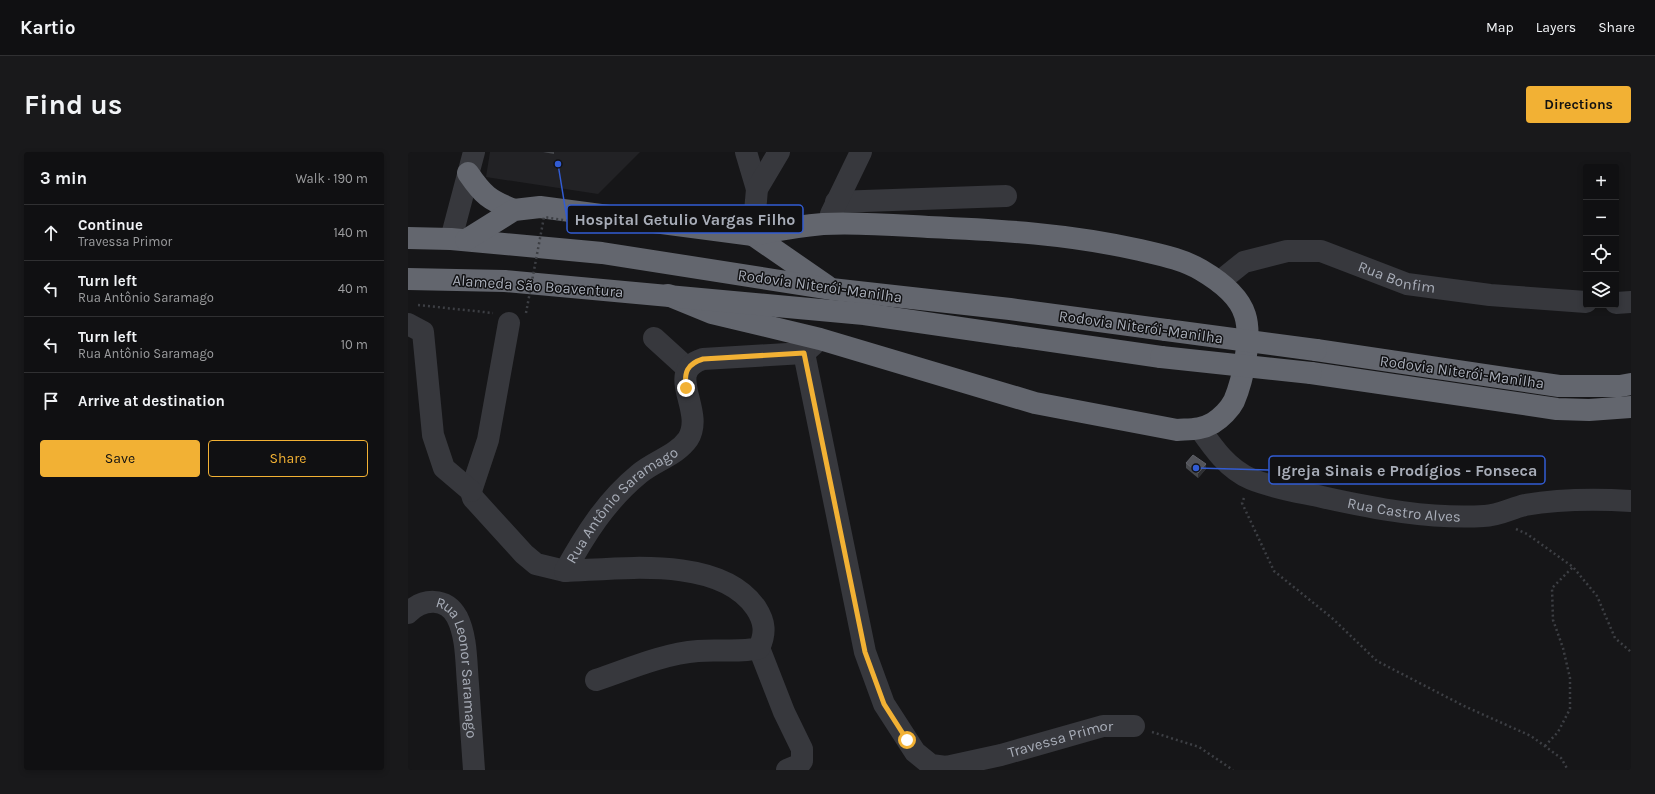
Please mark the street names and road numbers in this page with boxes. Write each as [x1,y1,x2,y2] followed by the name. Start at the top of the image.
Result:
[1356,257,1437,297] street label: Rua Bonfim
[737,266,903,306] street label: Rodovia Niterói-Manilha
[452,271,624,301] street label: Alameda São Boaventura
[1058,307,1224,347] street label: Rodovia Niterói-Manilha
[1379,352,1545,392] street label: Rodovia Niterói-Manilha
[562,443,682,567] street label: Rua Antônio Saramago
[1346,494,1461,526] street label: Rua Castro Alves
[434,593,481,739] street label: Rua Leonor Saramago
[1006,717,1114,762] street label: Travessa Primor

